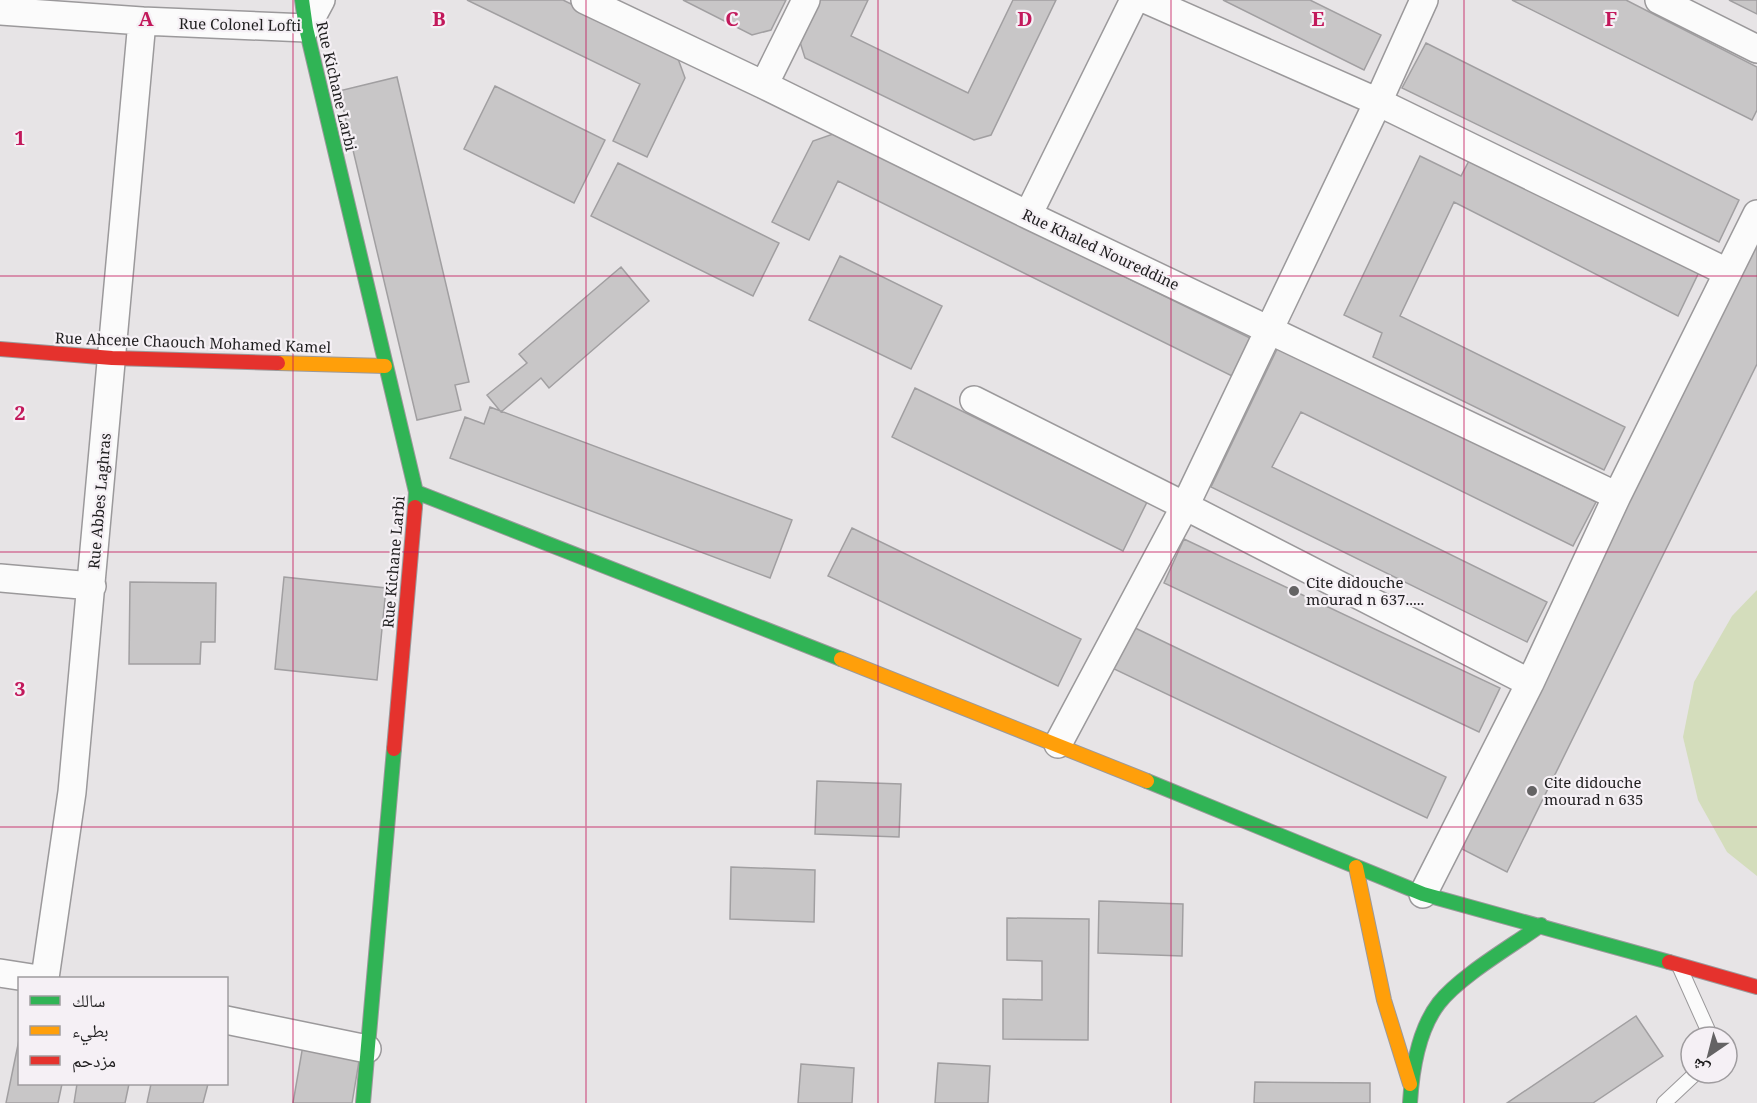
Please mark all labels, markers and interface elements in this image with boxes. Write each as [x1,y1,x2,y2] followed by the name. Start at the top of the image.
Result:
[138,5,154,32] text: A
[432,5,446,32] text: B
[725,5,739,32] text: C
[1017,5,1033,32] text: D
[1311,5,1325,32] text: E
[1605,5,1617,32] text: F
[179,13,302,35] street label: Rue Colonel Lofti
[312,19,362,153] street label: Rue Kichane Larbi
[14,124,26,151] text: 1
[1019,204,1183,294] street label: Rue Khaled Noureddine
[55,327,332,357] street label: Rue Ahcene Chaouch Mohamed Kamel
[14,399,26,426] text: 2
[83,432,115,570] street label: Rue Abbes Laghras
[377,495,409,629] street label: Rue Kichane Larbi
[1306,572,1424,609] place label: Cite didouche mourad n 637.....
[1287,584,1301,598] marker: Cite didouche mourad n 637.....
[14,675,26,702] text: 3
[1544,772,1643,809] place label: Cite didouche mourad n 635
[1525,784,1539,798] marker: Cite didouche mourad n 635
[18,977,228,1085] legend
[72,988,105,1012] text: سالك
[72,1018,109,1046] text: بطيء
[1679,1025,1739,1085] north arrow
[72,1048,116,1073] text: مزدحم
[1687,1053,1714,1081] text: ش

